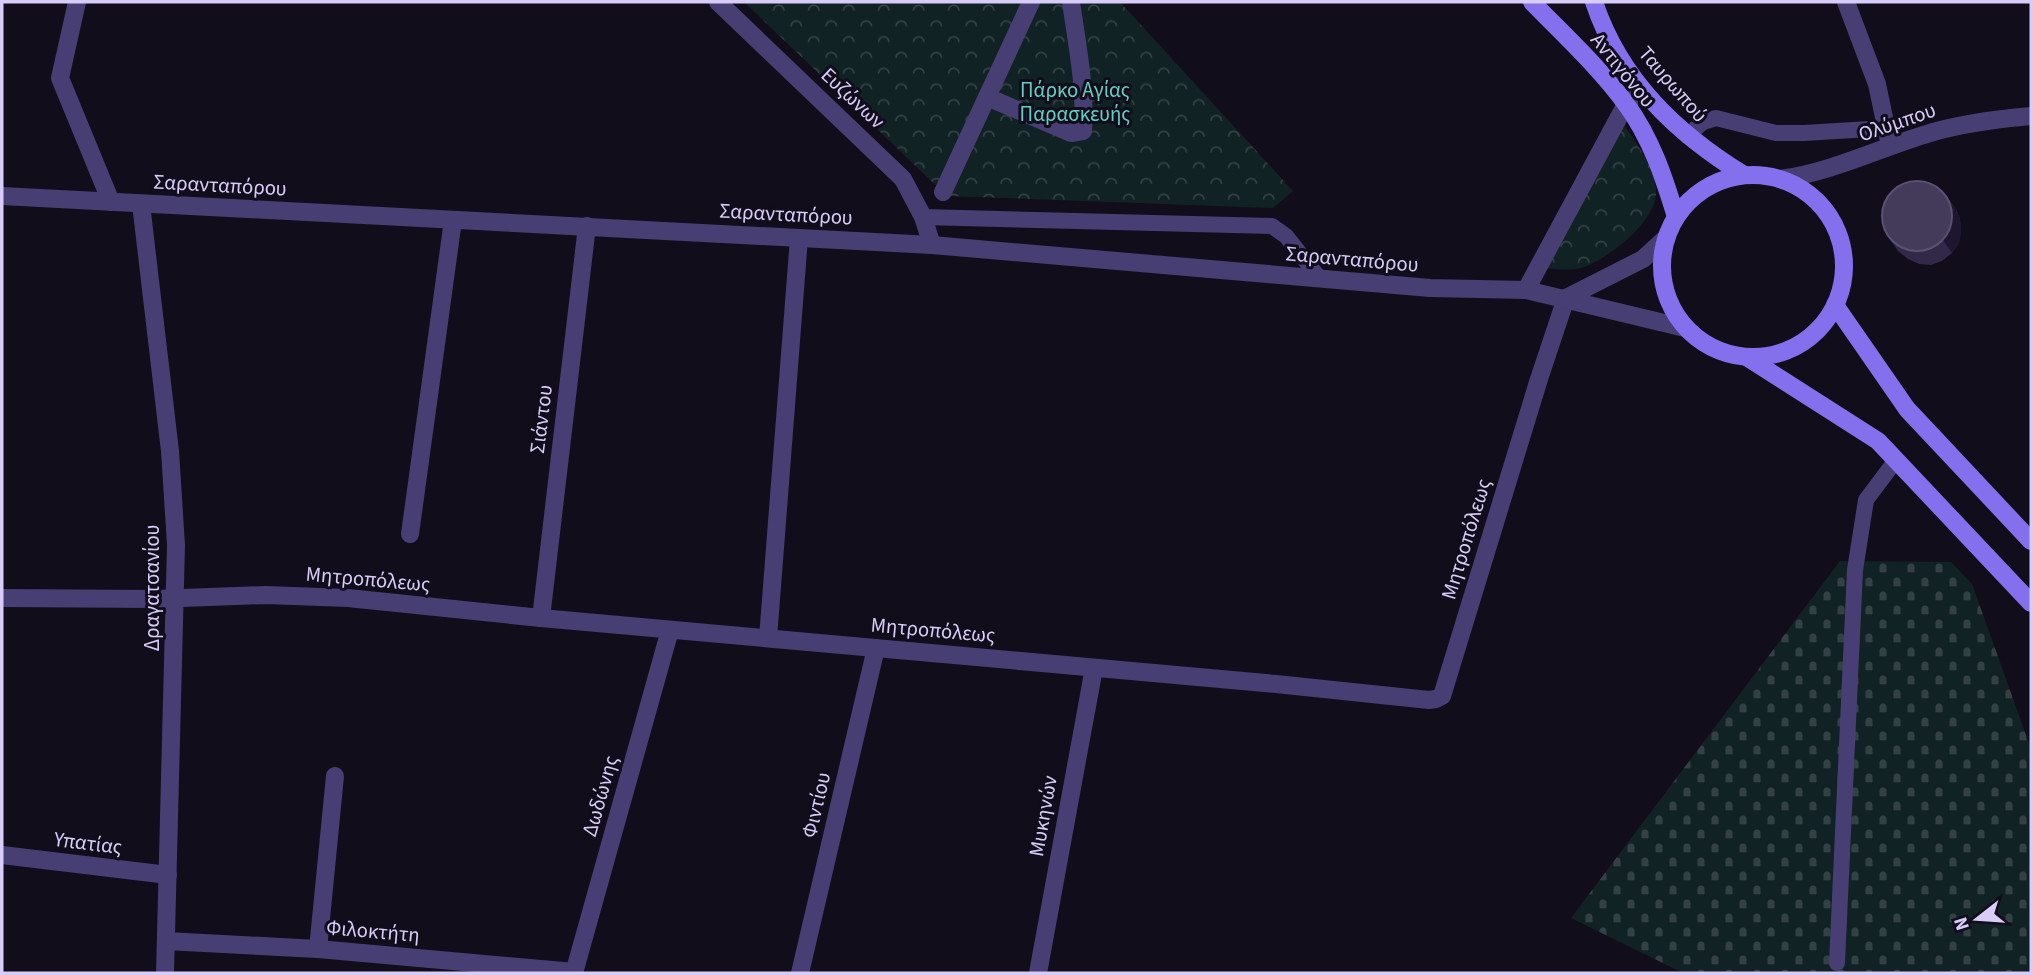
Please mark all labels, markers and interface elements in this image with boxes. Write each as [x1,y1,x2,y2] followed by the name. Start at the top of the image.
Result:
[1584,26,1662,114] street label: Αντιγόνου
[1631,39,1715,129] street label: Ταυρωπού
[814,60,892,136] street label: Ευζώνων
[1020,75,1130,129] park label: Πάρκο Αγίας Παρασκευής
[1854,95,1940,149] street label: Ολύμπου
[153,167,287,203] street label: Σαρανταπόρου
[719,196,853,232] street label: Σαρανταπόρου
[1284,238,1420,280] street label: Σαρανταπόρου
[522,383,560,455] street label: Σιάντου
[1433,475,1499,603] street label: Μητροπόλεως
[137,525,167,651] street label: Δραγατσανίου
[305,559,431,599] street label: Μητροπόλεως
[870,610,996,650] street label: Μητροπόλεως
[574,752,626,840] street label: Δωδώνης
[794,769,838,841] street label: Φιντίου
[1021,773,1065,859] street label: Μυκηνών
[51,824,124,862] street label: Υπατίας
[1942,884,2012,954] north arrow
[325,912,421,950] street label: Φιλοκτήτη
[1947,914,1977,934] text: N

